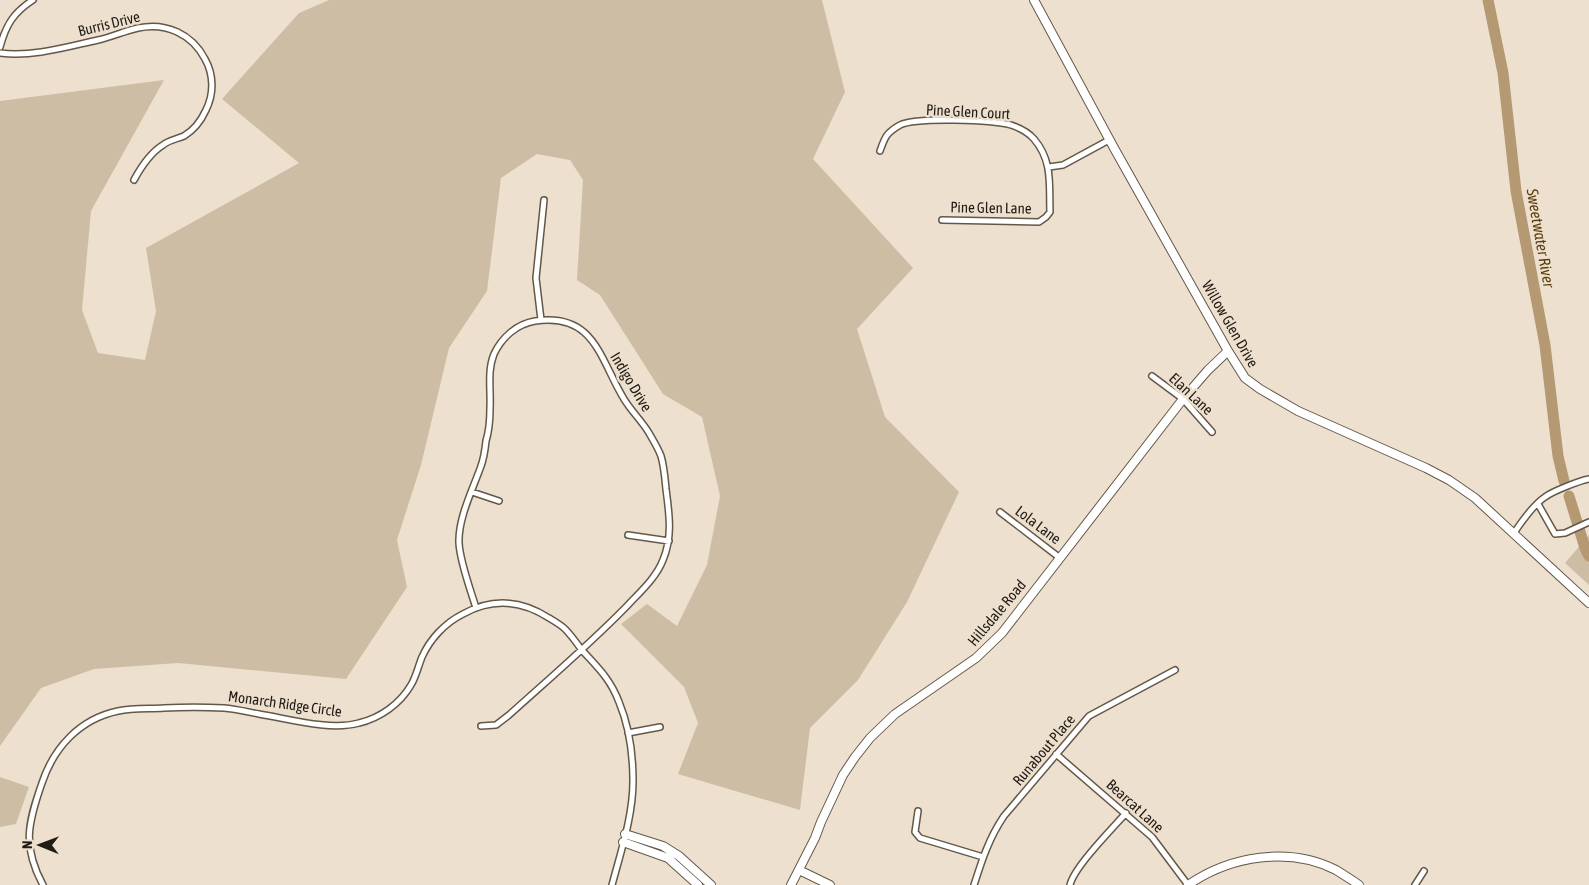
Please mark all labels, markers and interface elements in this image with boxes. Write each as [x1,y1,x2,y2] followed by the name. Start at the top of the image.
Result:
[76,8,142,39] street label: Burris Drive
[926,101,1011,122] street label: Pine Glen Court
[1523,186,1559,290] water label: Sweetwater River
[950,198,1032,217] street label: Pine Glen Lane
[1199,277,1262,370] street label: Willow Glen Drive
[607,349,656,415] street label: Indigo Drive
[1166,369,1217,418] street label: Elan Lane
[1012,502,1065,547] street label: Lola Lane
[964,576,1029,649] street label: Hillsdale Road
[227,687,343,720] street label: Monarch Ridge Circle
[1009,711,1078,789] street label: Runabout Place
[1103,776,1168,836] street label: Bearcat Lane
[15,820,65,870] north arrow
[19,841,35,849] text: N

